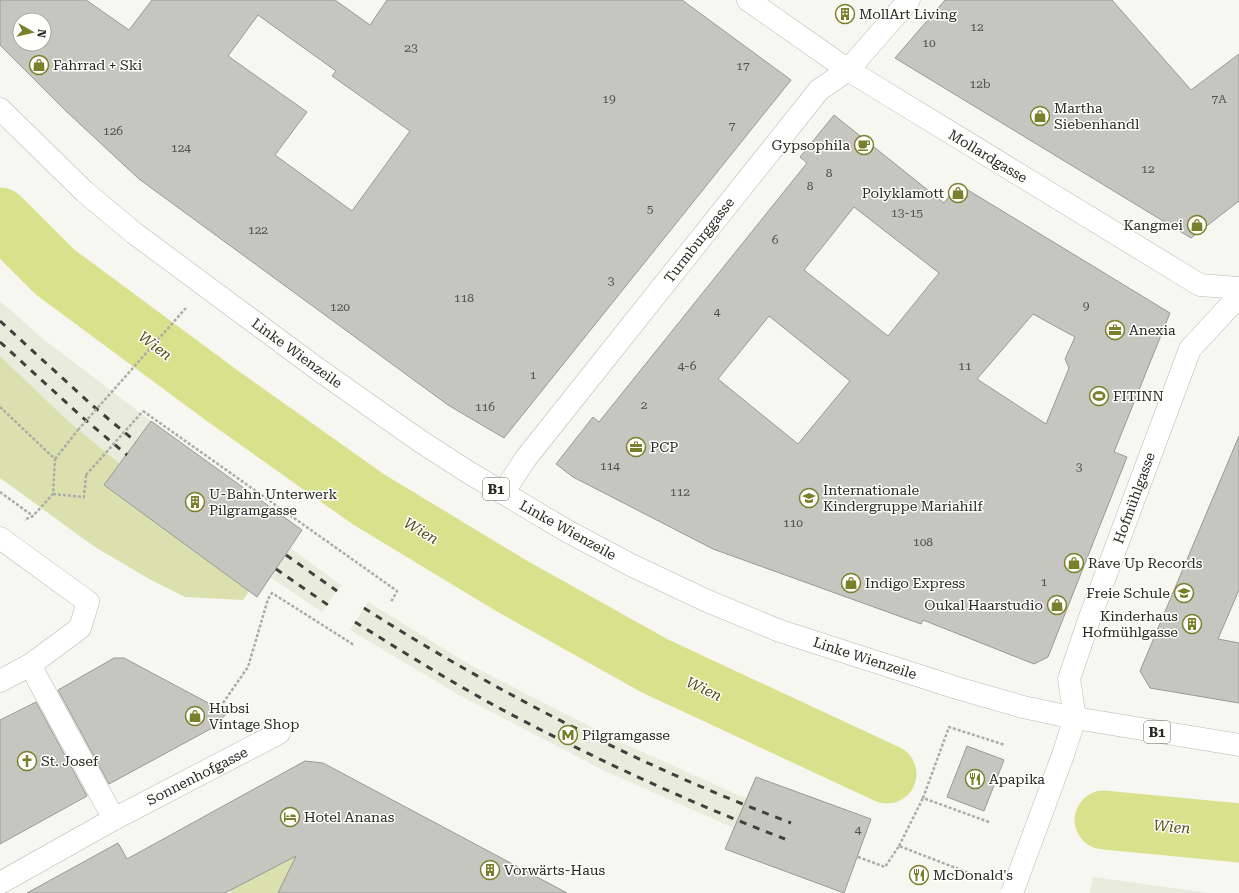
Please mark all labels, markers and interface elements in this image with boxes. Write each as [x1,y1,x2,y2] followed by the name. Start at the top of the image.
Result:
[834,3,856,25] building icon: MollArt Living
[859,6,957,22] place label: MollArt Living
[12,12,52,52] north arrow
[970,20,984,34] house number: 12
[34,28,48,39] text: N
[922,36,936,50] house number: 10
[404,41,418,55] house number: 23
[28,54,50,76] shop icon: Fahrrad + Ski
[53,57,143,73] place label: Fahrrad + Ski
[736,59,750,73] house number: 17
[969,77,991,91] house number: 12b
[602,92,616,106] house number: 19
[1211,92,1227,106] house number: 7A
[1054,100,1140,132] place label: Martha Siebenhandl
[1029,105,1051,127] shop icon: Martha Siebenhandl
[729,119,736,133] house number: 7
[103,124,123,138] house number: 126
[946,126,1030,186] street label: Mollardgasse
[853,134,875,156] cafe icon: Gypsophila
[772,137,850,153] place label: Gypsophila
[171,141,191,155] house number: 124
[1141,162,1155,176] house number: 12
[826,166,833,180] house number: 8
[807,179,814,193] house number: 8
[947,182,969,204] shop icon: Polyklamott
[862,185,944,201] place label: Polyklamott
[661,194,737,286] street label: Turmburggasse
[647,202,654,216] house number: 5
[891,206,923,220] house number: 13-15
[1186,214,1208,236] shop icon: Kangmei
[1124,217,1184,233] place label: Kangmei
[248,223,268,237] house number: 122
[772,233,779,247] house number: 6
[608,274,615,288] house number: 3
[454,291,474,305] house number: 118
[1083,299,1090,313] house number: 9
[330,300,350,314] house number: 120
[714,305,721,319] house number: 4
[249,315,346,391] street label: Linke Wienzeile
[1104,319,1126,341] office icon: Anexia
[1129,322,1176,338] place label: Anexia
[135,328,175,364] water label: Wien
[678,359,697,373] house number: 4-6
[958,359,972,373] house number: 11
[530,368,537,382] house number: 1
[1088,385,1110,407] sports icon: FITINN
[1113,388,1164,404] place label: FITINN
[641,398,648,412] house number: 2
[475,400,495,414] house number: 116
[625,436,647,458] office icon: PCP
[650,439,678,455] place label: PCP
[1110,450,1158,546] street label: Hofmühlgasse
[600,459,620,473] house number: 114
[1076,460,1083,474] house number: 3
[483,478,509,500] road number: B1
[823,482,983,514] place label: Internationale Kindergruppe Mariahilf
[670,485,690,499] house number: 112
[209,486,337,518] place label: U-Bahn Unterwerk Pilgramgasse
[798,487,820,509] school or university icon: Internationale Kindergruppe Mariahilf
[184,491,206,513] building icon: U-Bahn Unterwerk Pilgramgasse
[517,497,619,563] street label: Linke Wienzeile
[400,514,442,548] water label: Wien
[783,516,803,530] house number: 110
[913,535,933,549] house number: 108
[1063,552,1085,574] shop icon: Rave Up Records
[1088,555,1203,571] place label: Rave Up Records
[840,572,862,594] shop icon: Indigo Express
[865,575,966,591] place label: Indigo Express
[1041,575,1048,589] house number: 1
[1173,582,1195,604] school or university icon: Freie Schule
[1086,585,1170,601] place label: Freie Schule
[1046,594,1068,616] shop icon: Oukal Haarstudio
[924,597,1043,613] place label: Oukal Haarstudio
[1082,608,1178,640] place label: Kinderhaus Hofmühlgasse
[1181,613,1203,635] building icon: Kinderhaus Hofmühlgasse
[811,634,919,682] street label: Linke Wienzeile
[683,673,725,705] water label: Wien
[209,700,299,732] place label: Hubsi Vintage Shop
[184,705,206,727] shop icon: Hubsi Vintage Shop
[1144,721,1170,743] road number: B1
[557,724,579,746] metro station icon: Pilgramgasse
[582,727,670,743] place label: Pilgramgasse
[144,744,250,808] street label: Sonnenhofgasse
[16,750,38,772] church icon: St. Josef
[41,753,99,769] place label: St. Josef
[964,768,986,790] restaurant icon: Apapika
[989,771,1045,787] place label: Apapika
[279,806,301,828] hotel icon: Hotel Ananas
[304,809,395,825] place label: Hotel Ananas
[1153,816,1191,838] water label: Wien
[855,823,862,837] house number: 4
[479,859,501,881] building icon: Vorwärts-Haus
[504,862,605,878] place label: Vorwärts-Haus
[908,864,930,886] restaurant icon: McDonald's
[933,867,1013,883] place label: McDonald's

